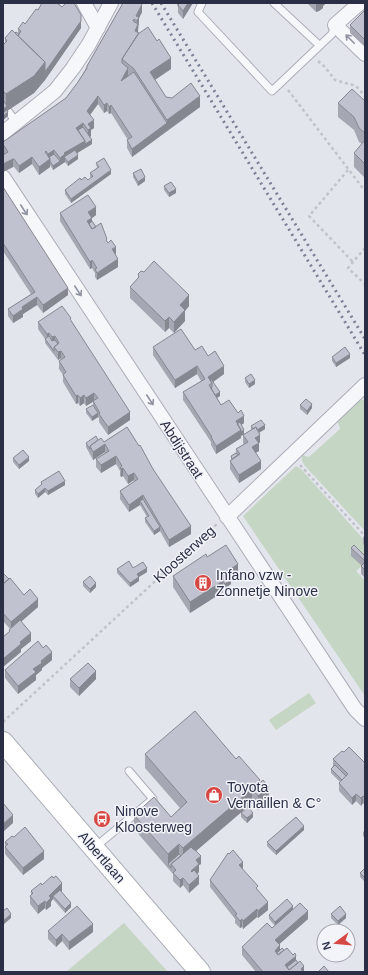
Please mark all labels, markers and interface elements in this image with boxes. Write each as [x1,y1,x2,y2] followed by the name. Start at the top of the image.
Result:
[345,34,355,44] one-way arrow
[20,204,29,215] one-way arrow
[74,285,82,296] one-way arrow
[146,394,154,406] one-way arrow
[157,417,207,481] street label: Abdijstraat
[150,522,218,586] street label: Kloosterweg
[216,567,318,599] place label: Infano vzw - Zonnetje Ninove
[193,573,213,593] building icon: Infano vzw - Zonnetje Ninove
[227,779,321,811] place label: Toyota Vernaillen & C°
[204,785,224,805] shop icon: Toyota Vernaillen & C°
[115,803,192,835] place label: Ninove Kloosterweg
[92,809,112,829] bus stop icon: Ninove Kloosterweg
[75,828,129,886] street label: Albertlaan
[316,923,356,963] north arrow
[320,940,333,951] text: N

